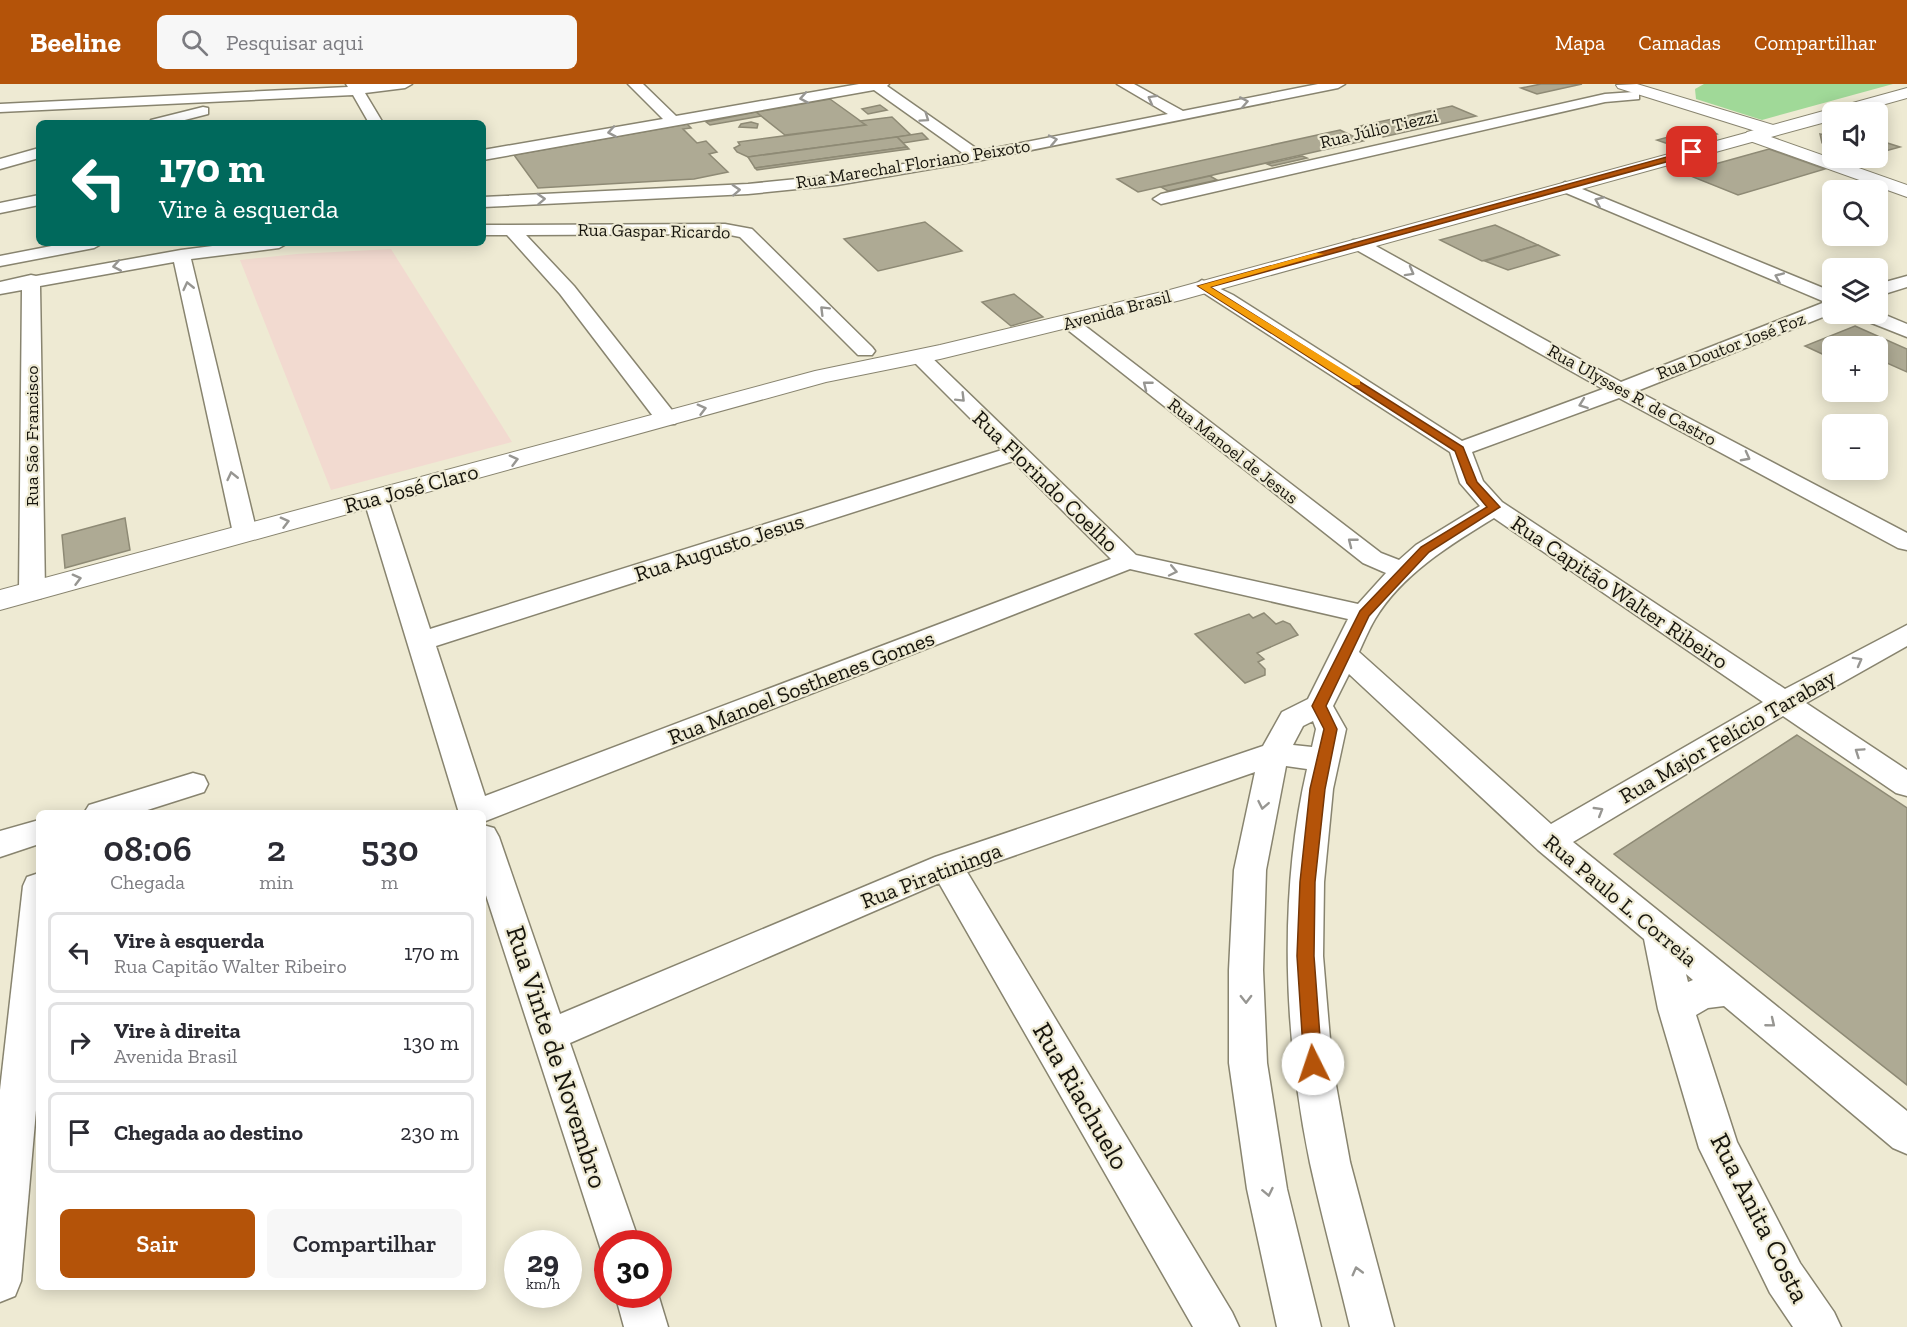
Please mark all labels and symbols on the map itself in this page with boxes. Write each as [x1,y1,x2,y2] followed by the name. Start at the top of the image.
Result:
[799,91,809,104] one-way arrow
[1148,95,1158,106] one-way arrow
[1239,96,1249,109] one-way arrow
[1318,105,1440,153] street label: Rua Júlio Tiezzi
[918,111,929,122] one-way arrow
[607,125,617,138] one-way arrow
[1666,126,1717,177] pin
[794,135,1032,193] street label: Rua Marechal Floriano Peixoto
[1048,135,1058,148] one-way arrow
[732,183,741,196] one-way arrow
[537,193,546,206] one-way arrow
[1595,196,1606,208] one-way arrow
[577,219,731,243] street label: Rua Gaspar Ricardo
[112,259,121,271] one-way arrow
[1403,265,1414,276] one-way arrow
[1774,272,1785,284] one-way arrow
[182,281,195,291] one-way arrow
[1061,285,1174,335] street label: Avenida Brasil
[820,306,830,317] one-way arrow
[1653,307,1809,385] street label: Rua Doutor José Foz
[1544,339,1720,451] street label: Rua Ulysses R. de Castro
[21,366,43,507] street label: Rua São Francisco
[1143,381,1154,392] one-way arrow
[955,391,965,402] one-way arrow
[1163,393,1303,509] street label: Rua Manoel de Jesus
[1578,396,1589,409] one-way arrow
[696,404,707,416] one-way arrow
[967,405,1124,558] street label: Rua Florindo Coelho
[1740,450,1751,462] one-way arrow
[509,455,519,468] one-way arrow
[341,458,481,519] street label: Rua José Claro
[226,471,239,481] one-way arrow
[631,507,807,588] street label: Rua Augusto Jesus
[1506,510,1733,675] street label: Rua Capitão Walter Ribeiro
[279,517,290,529] one-way arrow
[1347,539,1358,550] one-way arrow
[1167,564,1177,577] one-way arrow
[71,574,82,586] one-way arrow
[664,624,938,751] street label: Rua Manoel Sosthenes Gomes
[1852,656,1863,668] one-way arrow
[1614,663,1841,809] street label: Rua Major Felício Tarabay
[1854,748,1865,759] one-way arrow
[1257,800,1270,810] one-way arrow
[1593,807,1603,818] one-way arrow
[1539,828,1703,973] street label: Rua Paulo L. Correia
[857,836,1006,915] street label: Rua Piratininga
[499,922,615,1192] street label: Rua Vinte de Novembro
[1240,994,1252,1003] one-way arrow
[1764,1016,1775,1027] one-way arrow
[1026,1017,1136,1175] street label: Rua Riachuelo
[1281,1032,1345,1096] position arrow
[1704,1128,1816,1308] street label: Rua Anita Costa
[1261,1187,1274,1197] one-way arrow
[594,1230,672,1308] speed limit sign: 30
[1352,1266,1365,1276] one-way arrow

